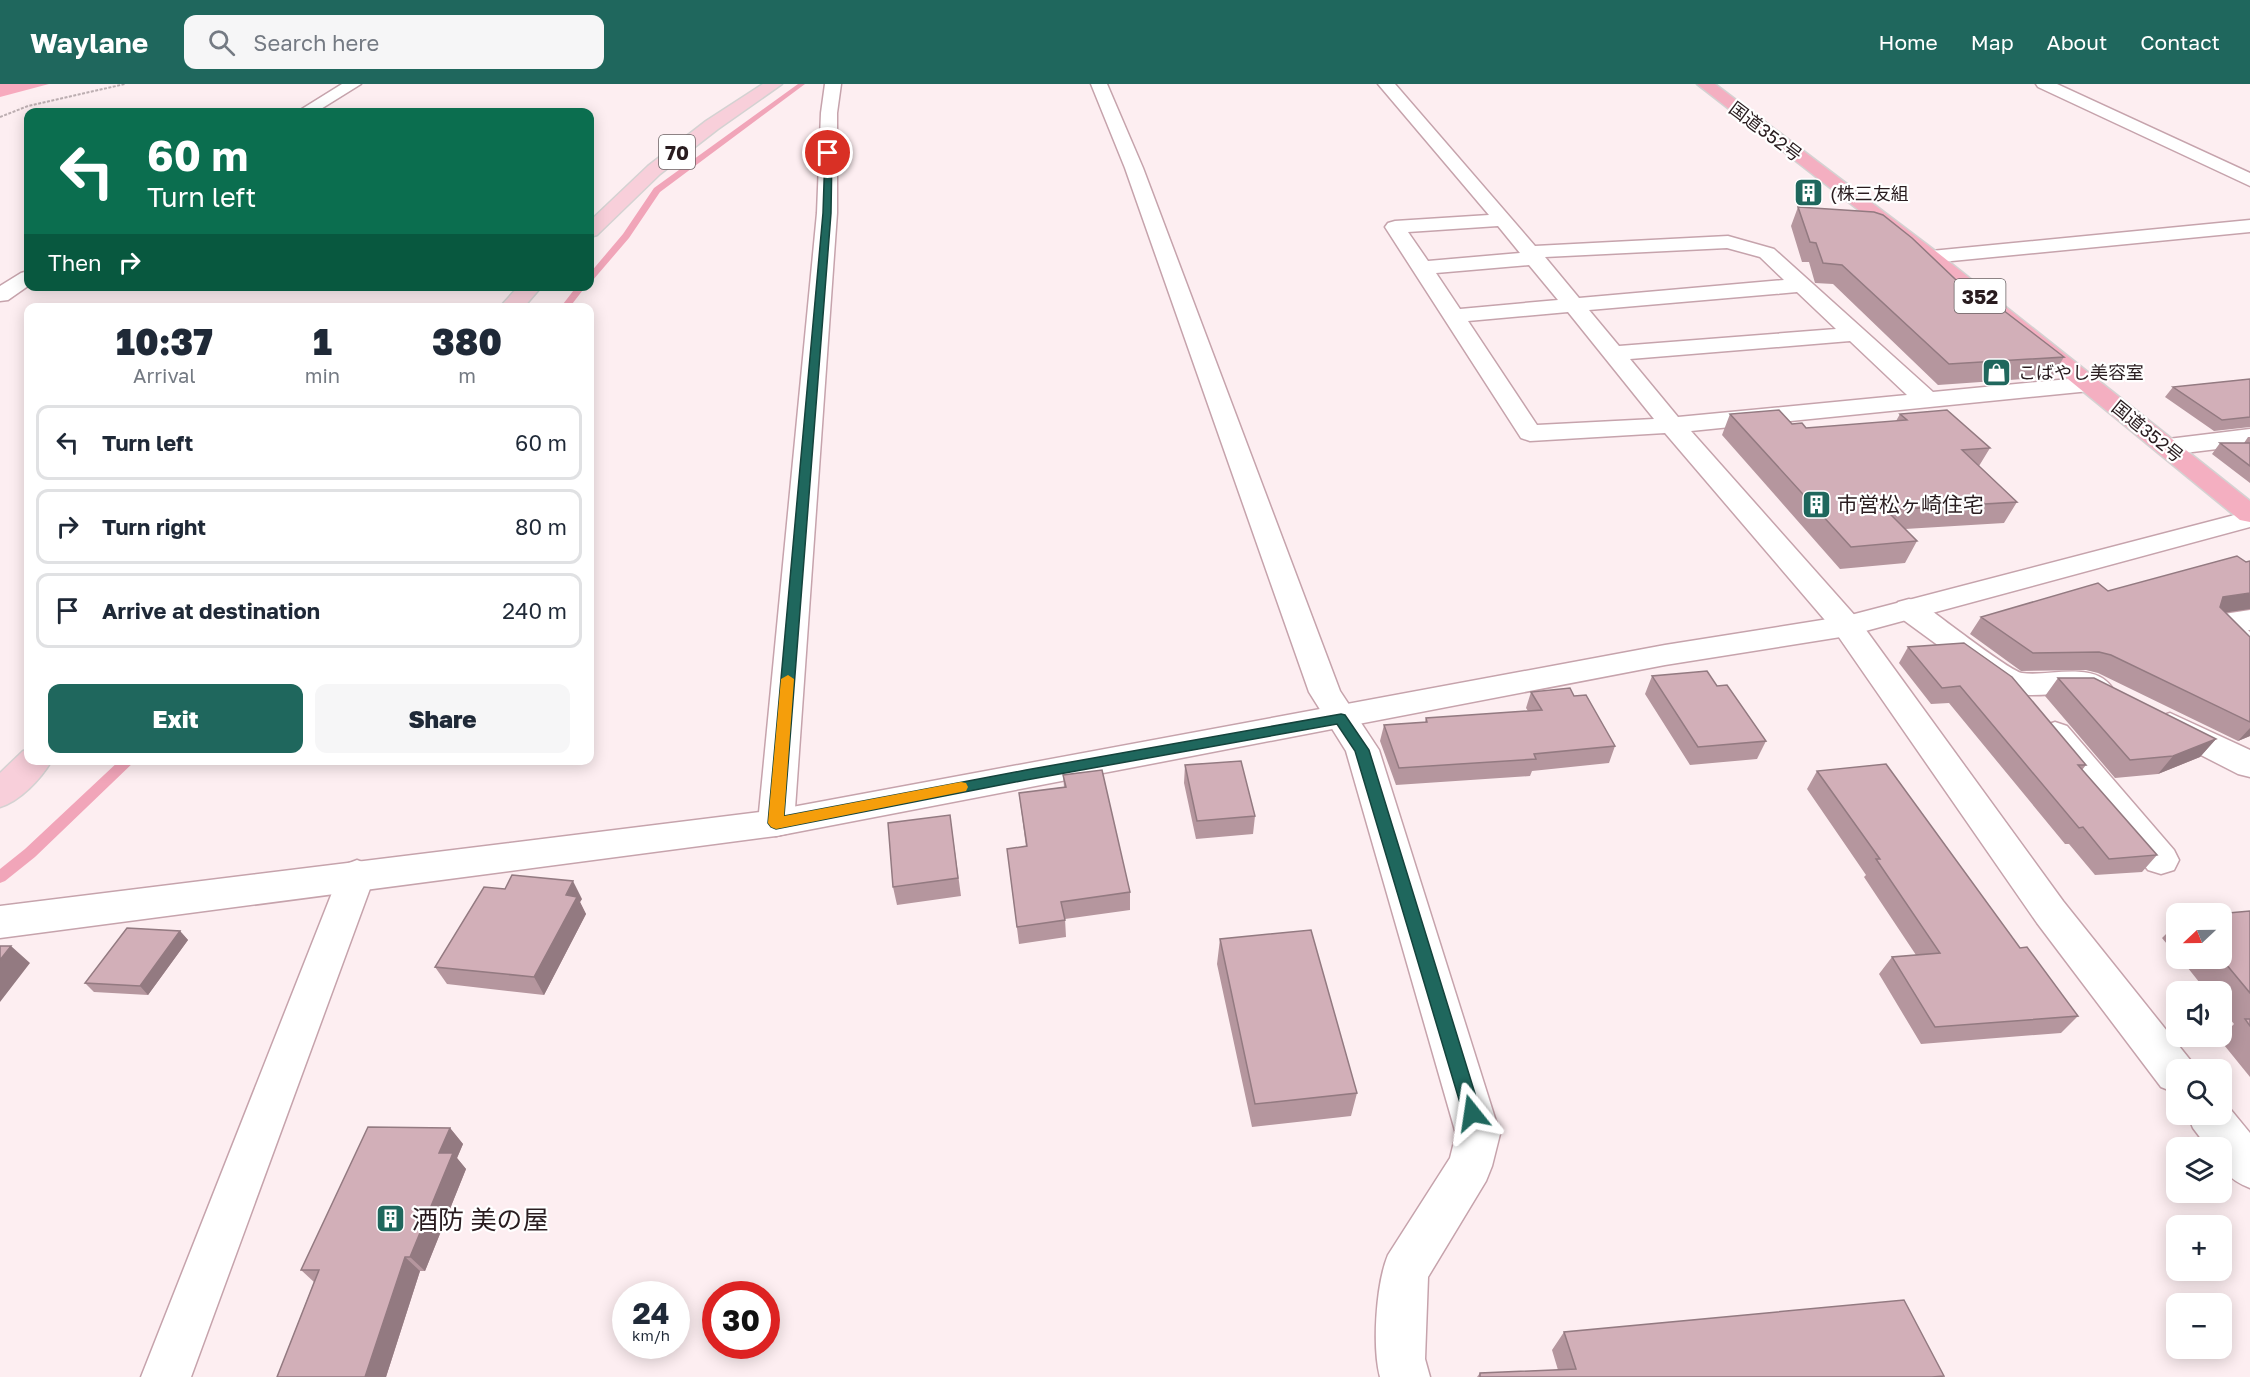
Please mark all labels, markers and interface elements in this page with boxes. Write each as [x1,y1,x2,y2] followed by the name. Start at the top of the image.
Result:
[184,15,604,69] search box
[30,26,148,59] text: Waylane
[205,26,238,59] icon: search
[253,29,379,56] text: Search here
[1878,29,1938,55] text: Home
[1971,29,2014,55] text: Map
[2047,29,2107,55] text: About
[2140,29,2220,55] text: Contact
[1725,97,1807,165] street label: 国道352号
[802,127,853,178] pin
[147,130,248,180] text: 60 m
[48,132,126,210] icon: left
[659,135,695,169] road number: 70
[811,136,844,169] icon: arrive
[1793,177,1825,209] building icon: (株三友組
[147,181,256,213] text: Turn left
[1830,182,1909,204] place label: (株三友組
[113,246,146,279] icon: right
[48,249,101,276] text: Then
[1954,279,2006,313] road number: 352
[116,320,213,363] text: 10:37
[313,320,332,363] text: 1
[432,320,502,363] text: 380
[1981,356,2013,388] shop icon: こばやし美容室
[2018,361,2144,383] place label: こばやし美容室
[133,363,196,387] text: Arrival
[305,363,340,387] text: min
[458,363,476,387] text: m
[2108,396,2188,466] street label: 国道352号
[51,426,84,459] icon: left
[102,429,193,456] text: Turn left
[515,429,567,456] text: 60 m
[1800,488,1832,520] building icon: 市営松ヶ崎住宅
[1837,491,1984,517] place label: 市営松ヶ崎住宅
[51,510,84,543] icon: right
[102,513,206,540] text: Turn right
[515,513,567,540] text: 80 m
[51,594,84,627] icon: arrive
[102,597,320,624] text: Arrive at destination
[502,597,567,624] text: 240 m
[48,684,303,753] button: Exit
[315,684,570,753] button: Share
[2166,903,2232,969] north arrow
[2166,903,2232,1359] map controls
[2166,981,2232,1047] button: sound
[2166,1059,2232,1125] button: search
[1440,1081,1504,1145] position arrow
[2166,1137,2232,1203] button: layers
[375,1203,407,1235] building icon: 酒防 美の屋
[412,1204,549,1235] place label: 酒防 美の屋
[2166,1215,2232,1281] button: +
[702,1281,780,1359] speed limit sign: 30
[2166,1293,2232,1359] button: −
[632,1295,670,1331] text: 24
[632,1326,670,1344] text: km/h

